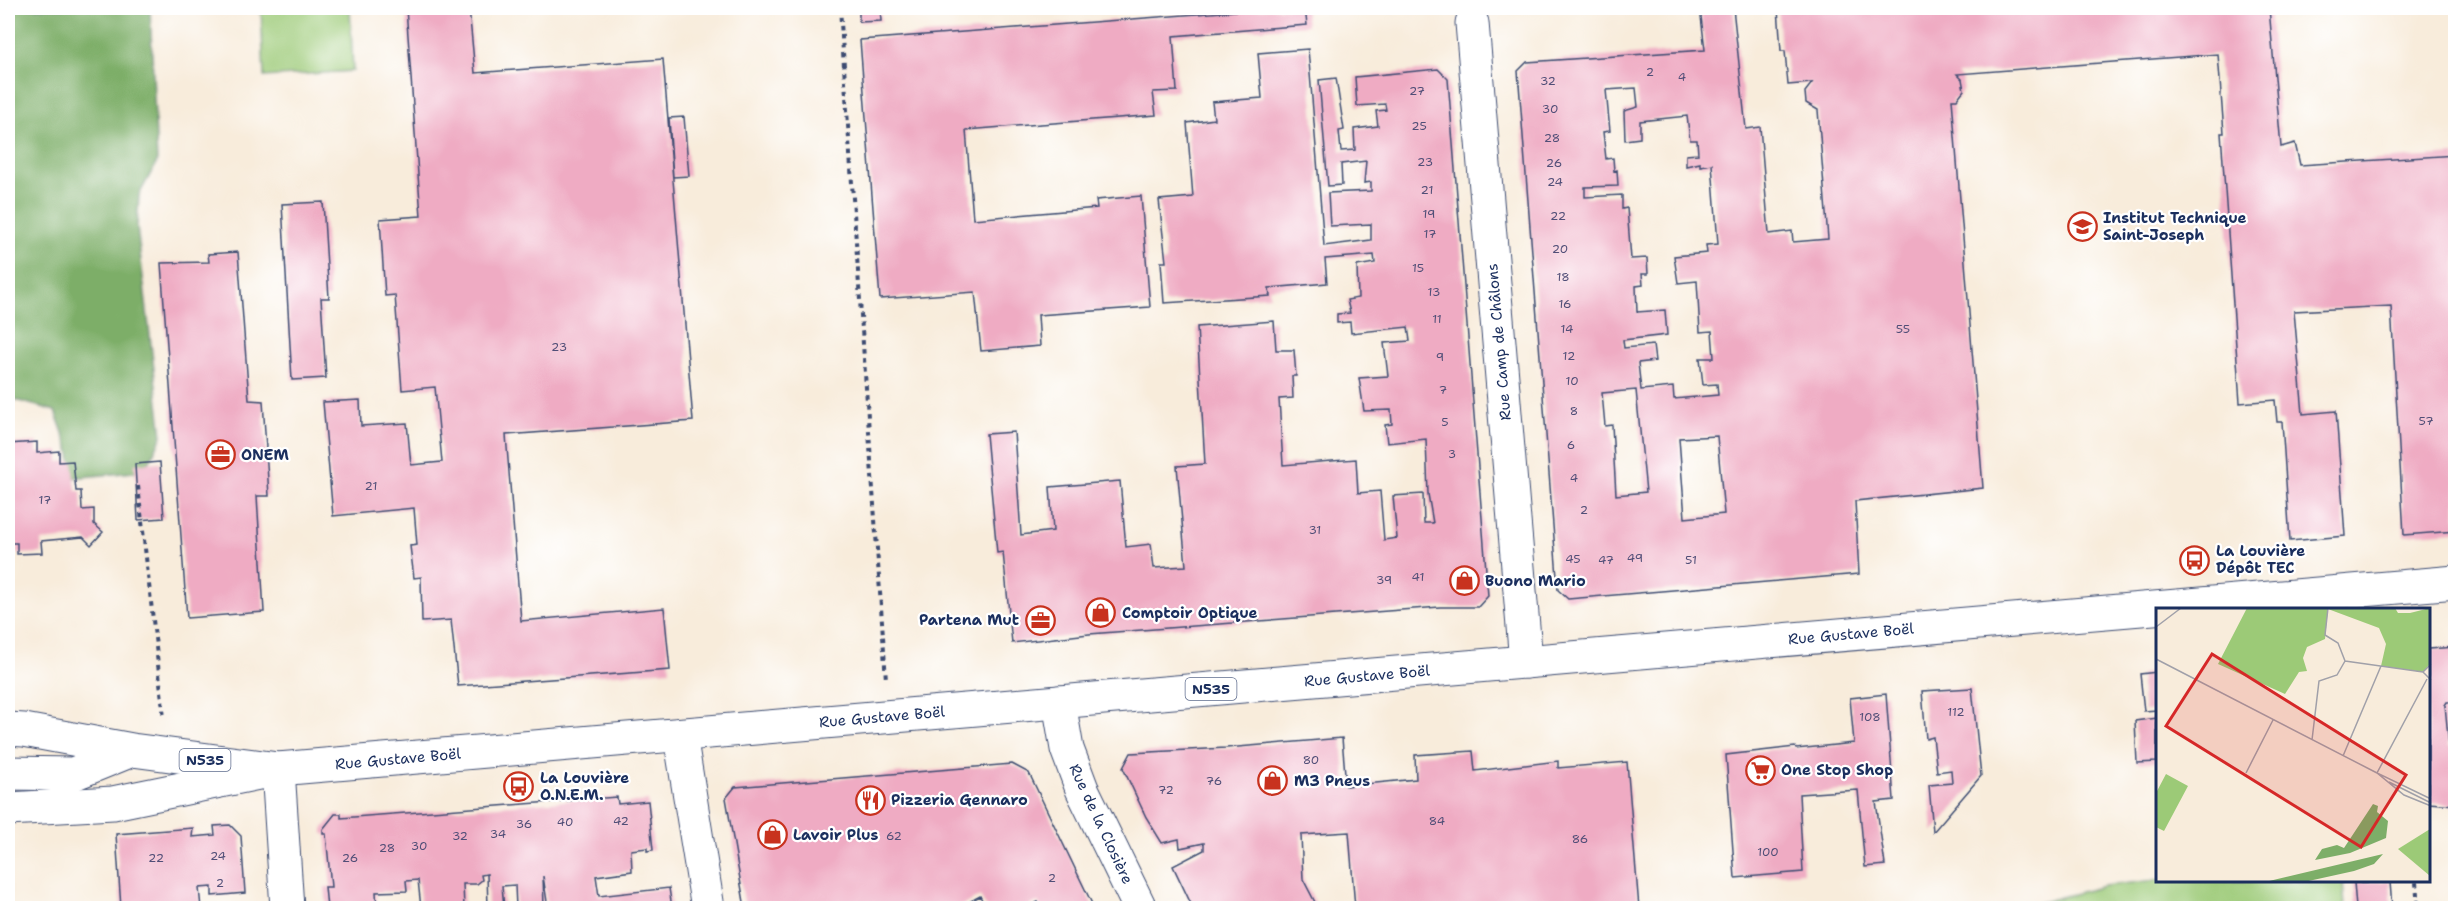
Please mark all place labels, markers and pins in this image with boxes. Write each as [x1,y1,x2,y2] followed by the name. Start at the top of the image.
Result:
[2103,208,2247,245] place label: Institut Technique Saint-Joseph
[2066,211,2098,243] school or university icon: Institut Technique Saint-Joseph
[204,439,236,471] office icon: ONEM
[241,445,289,465] place label: ONEM
[2216,541,2305,578] place label: La Louvière Dépôt TEC
[2179,544,2211,576] bus stop icon: La Louvière Dépôt TEC
[1448,565,1480,597] shop icon: Buono Mario
[1485,571,1586,591] place label: Buono Mario
[1085,597,1117,629] shop icon: Comptoir Optique
[1122,603,1258,623] place label: Comptoir Optique
[1024,604,1056,636] office icon: Partena Mut
[919,610,1019,630] place label: Partena Mut
[1744,754,1776,786] supermarket icon: One Stop Shop
[1781,760,1893,780] place label: One Stop Shop
[1257,765,1289,797] shop icon: M3 Pneus
[540,768,629,805] place label: La Louvière O.N.E.M.
[503,771,535,803] bus stop icon: La Louvière O.N.E.M.
[1294,771,1370,791] place label: M3 Pneus
[854,784,886,816] restaurant icon: Pizzeria Gennaro
[891,790,1028,810] place label: Pizzeria Gennaro
[756,819,788,851] shop icon: Lavoir Plus
[793,825,879,845] place label: Lavoir Plus

